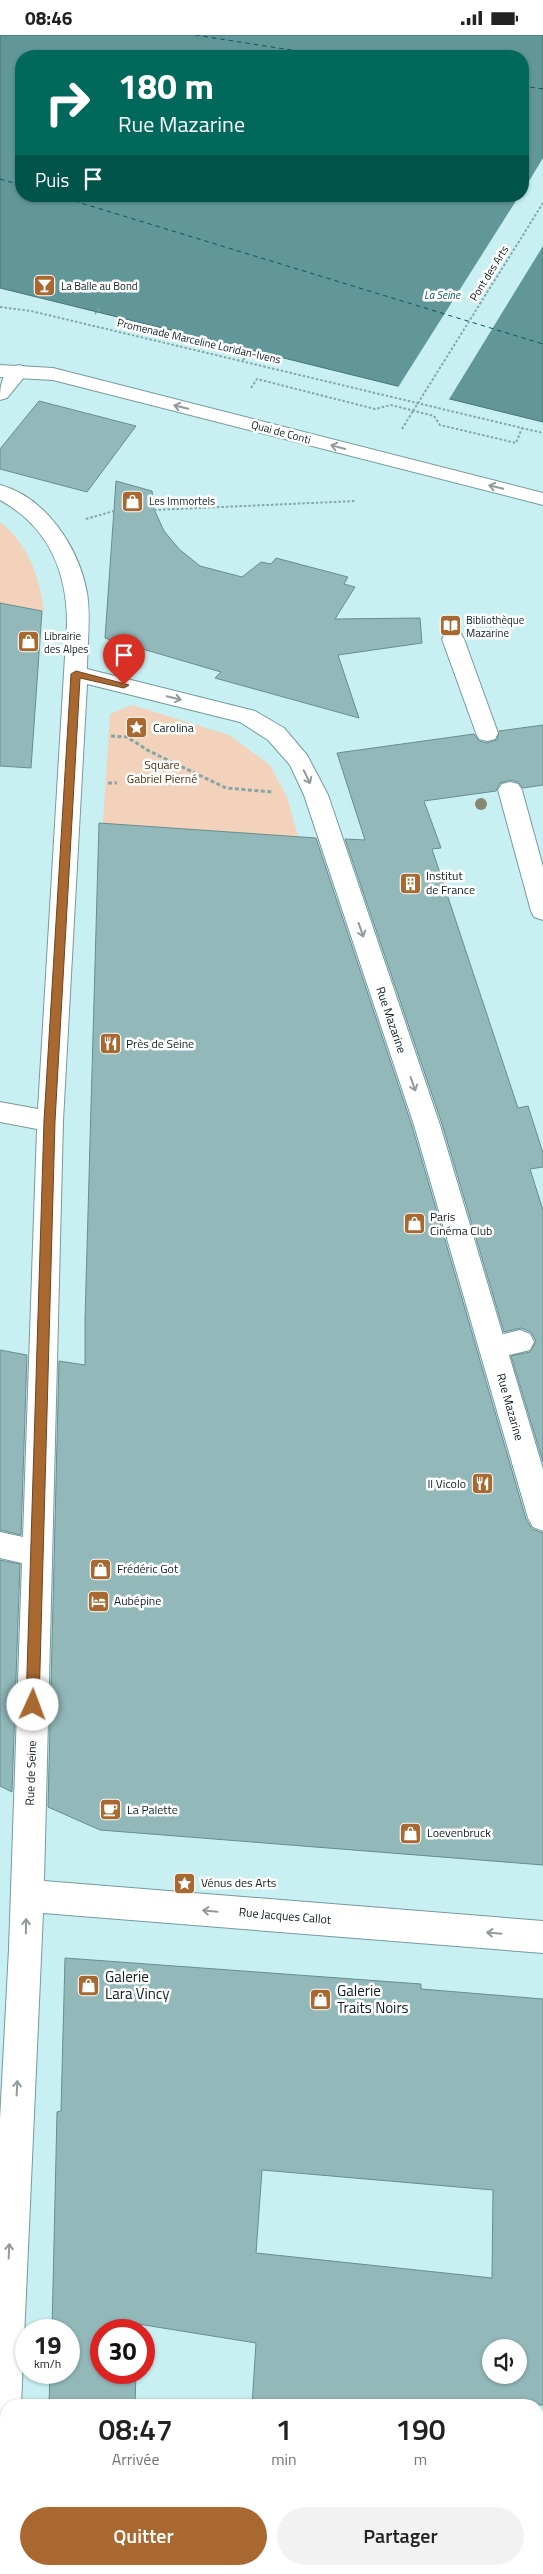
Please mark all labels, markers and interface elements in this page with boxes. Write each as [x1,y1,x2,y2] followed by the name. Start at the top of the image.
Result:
[25,3,72,32] text: 08:46
[118,59,214,113] text: 180 m
[35,70,100,135] icon: right
[118,107,245,141] text: Rue Mazarine
[35,165,69,194] text: Puis
[79,165,107,193] icon: arrive
[466,242,512,304] street label: Pont des Arts
[33,274,57,298] bar icon: La Balle au Bond
[61,278,138,294] place label: La Balle au Bond
[424,287,461,303] water label: La Seine
[116,314,282,368] street label: Promenade Marceline Loridan-Ivens
[173,401,189,411] one-way arrow
[249,416,313,448] street label: Quai de Conti
[331,442,347,451] one-way arrow
[488,482,504,492] one-way arrow
[121,489,145,513] shop icon: Les Immortels
[149,493,215,509] place label: Les Immortels
[466,612,525,641] place label: Bibliothèque Mazarine
[438,614,462,638] library icon: Bibliothèque Mazarine
[44,628,88,657] place label: Librairie des Alpes
[16,630,40,654] shop icon: Librairie des Alpes
[103,634,145,685] pin
[110,641,138,669] icon: arrive
[166,693,182,703] one-way arrow
[125,716,149,740] place icon: Carolina
[153,718,194,737] place label: Carolina
[127,755,197,788] park label: Square Gabriel Pierné
[302,769,312,784] one-way arrow
[426,866,475,899] place label: Institut de France
[398,871,422,895] building icon: Institut de France
[357,921,366,937] one-way arrow
[371,984,412,1056] street label: Rue Mazarine
[98,1032,122,1056] restaurant icon: Près de Seine
[126,1034,194,1053] place label: Près de Seine
[409,1075,418,1091] one-way arrow
[430,1207,492,1240] place label: Paris Cinéma Club
[402,1212,426,1236] shop icon: Paris Cinéma Club
[492,1371,529,1443] street label: Rue Mazarine
[470,1472,494,1496] restaurant icon: Il Vicolo
[427,1474,466,1493] place label: Il Vicolo
[89,1557,113,1581] shop icon: Frédéric Got
[117,1559,179,1578] place label: Frédéric Got
[86,1589,110,1613] hotel icon: Aubépine
[114,1591,161,1610] place label: Aubépine
[6,1678,58,1730] position arrow
[20,1740,41,1806] street label: Rue de Seine
[99,1798,123,1822] cafe icon: La Palette
[127,1800,178,1819] place label: La Palette
[399,1821,423,1845] shop icon: Loevenbruck
[427,1823,491,1842] place label: Loevenbruck
[173,1871,197,1895] place icon: Vénus des Arts
[201,1873,277,1892] place label: Vénus des Arts
[238,1902,333,1929] street label: Rue Jacques Callot
[203,1906,219,1915] one-way arrow
[21,1918,31,1934] one-way arrow
[487,1928,503,1938] one-way arrow
[105,1965,170,2005] place label: Galerie Lara Vincy
[77,1974,101,1998] shop icon: Galerie Lara Vincy
[337,1979,409,2019] place label: Galerie Traits Noirs
[309,1988,333,2012] shop icon: Galerie Traits Noirs
[13,2081,22,2097] one-way arrow
[5,2243,14,2259] one-way arrow
[90,2319,155,2384] speed limit sign: 30
[33,2326,62,2364] text: 19
[482,2339,527,2384] map controls
[482,2339,527,2384] button: sound
[34,2354,61,2373] text: km/h
[98,2406,173,2452] text: 08:47
[276,2406,292,2452] text: 1
[395,2406,446,2452] text: 190
[112,2447,160,2471] text: Arrivée
[271,2447,297,2471] text: min
[414,2447,427,2471] text: m
[20,2507,267,2565] button: Quitter
[277,2507,524,2565] button: Partager

